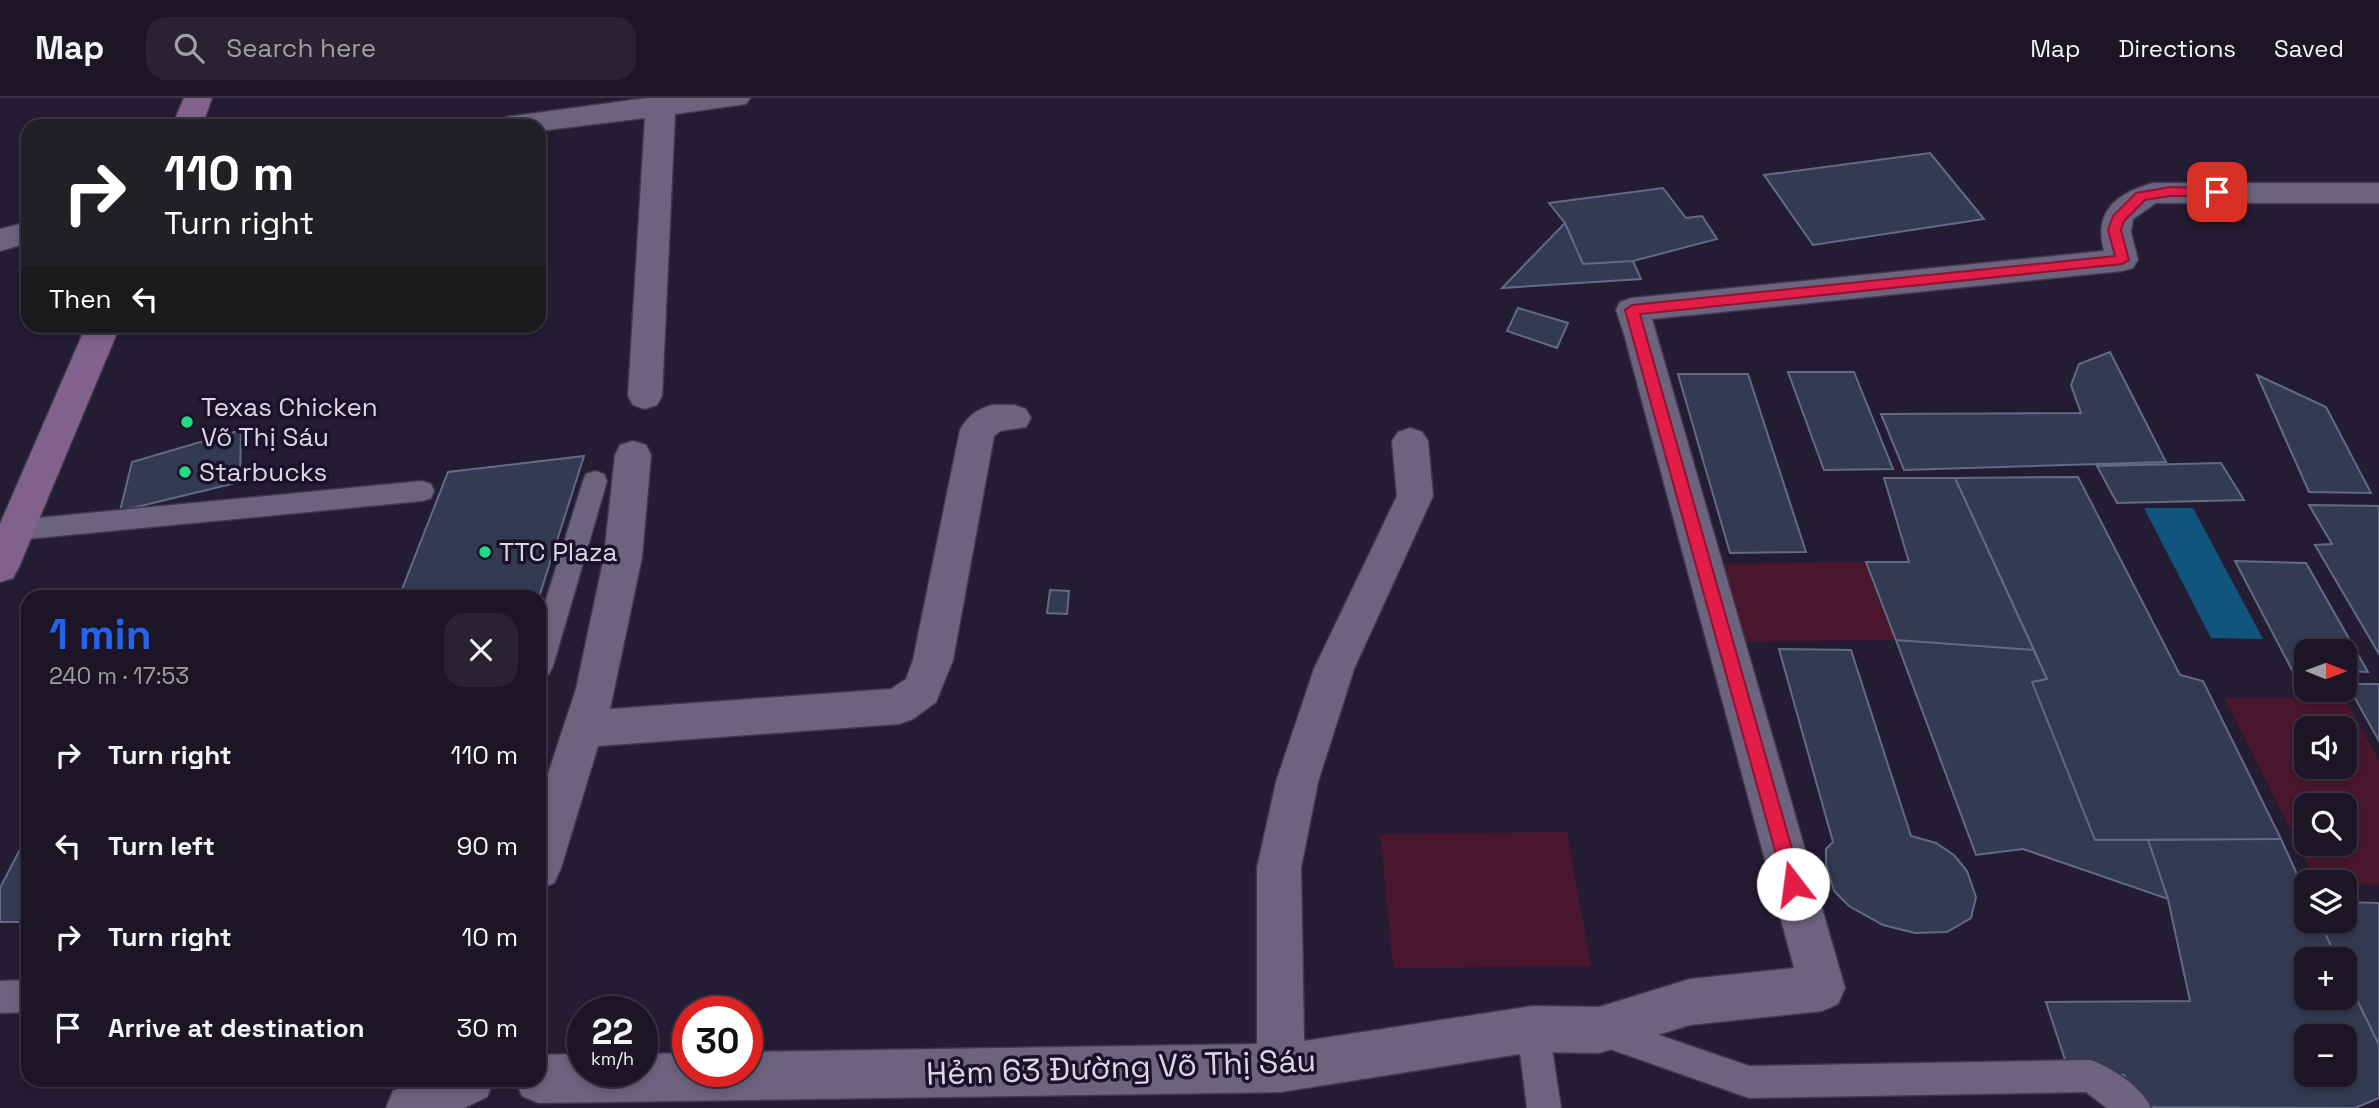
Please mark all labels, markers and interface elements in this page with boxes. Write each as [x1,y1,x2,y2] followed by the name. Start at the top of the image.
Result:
[146,17,636,80] search box
[35,27,104,69] text: Map
[170,29,208,67] icon: search
[226,31,376,65] text: Search here
[2030,33,2080,64] text: Map
[2118,33,2236,64] text: Directions
[2274,33,2344,64] text: Saved
[164,142,294,204] text: 110 m
[49,147,140,238] icon: right
[2187,162,2247,222] pin
[2198,173,2236,211] icon: arrive
[164,203,314,243] text: Turn right
[126,280,164,318] icon: left
[49,282,112,316] text: Then
[201,390,378,454] place label: Texas Chicken Võ Thị Sáu
[179,414,195,430] marker: Texas Chicken Võ Thị Sáu
[199,455,327,489] place label: Starbucks
[177,464,193,480] marker: Starbucks
[499,535,618,569] place label: TTC Plaza
[477,544,493,560] marker: TTC Plaza
[49,608,152,661] text: 1 min
[444,613,518,687] button: close
[2294,639,2357,702] north arrow
[2294,639,2357,1087] map controls
[49,661,189,691] text: 240 m · 17:53
[2294,716,2357,779] button: sound
[49,736,87,774] icon: right
[108,738,232,772] text: Turn right
[451,738,518,772] text: 110 m
[2294,793,2357,856] button: search
[49,827,87,865] icon: left
[108,829,215,863] text: Turn left
[456,829,518,863] text: 90 m
[1756,847,1830,921] position arrow
[2294,870,2357,933] button: layers
[49,918,87,956] icon: right
[108,920,232,954] text: Turn right
[461,920,518,954] text: 10 m
[2294,947,2357,1010] button: +
[672,996,763,1087] speed limit sign: 30
[49,1009,87,1047] icon: arrive
[592,1010,633,1054] text: 22
[108,1011,365,1045] text: Arrive at destination
[457,1011,518,1045] text: 30 m
[2294,1024,2357,1087] button: −
[925,1040,1317,1094] street label: Hẻm 63 Đường Võ Thị Sáu
[591,1047,634,1070] text: km/h

